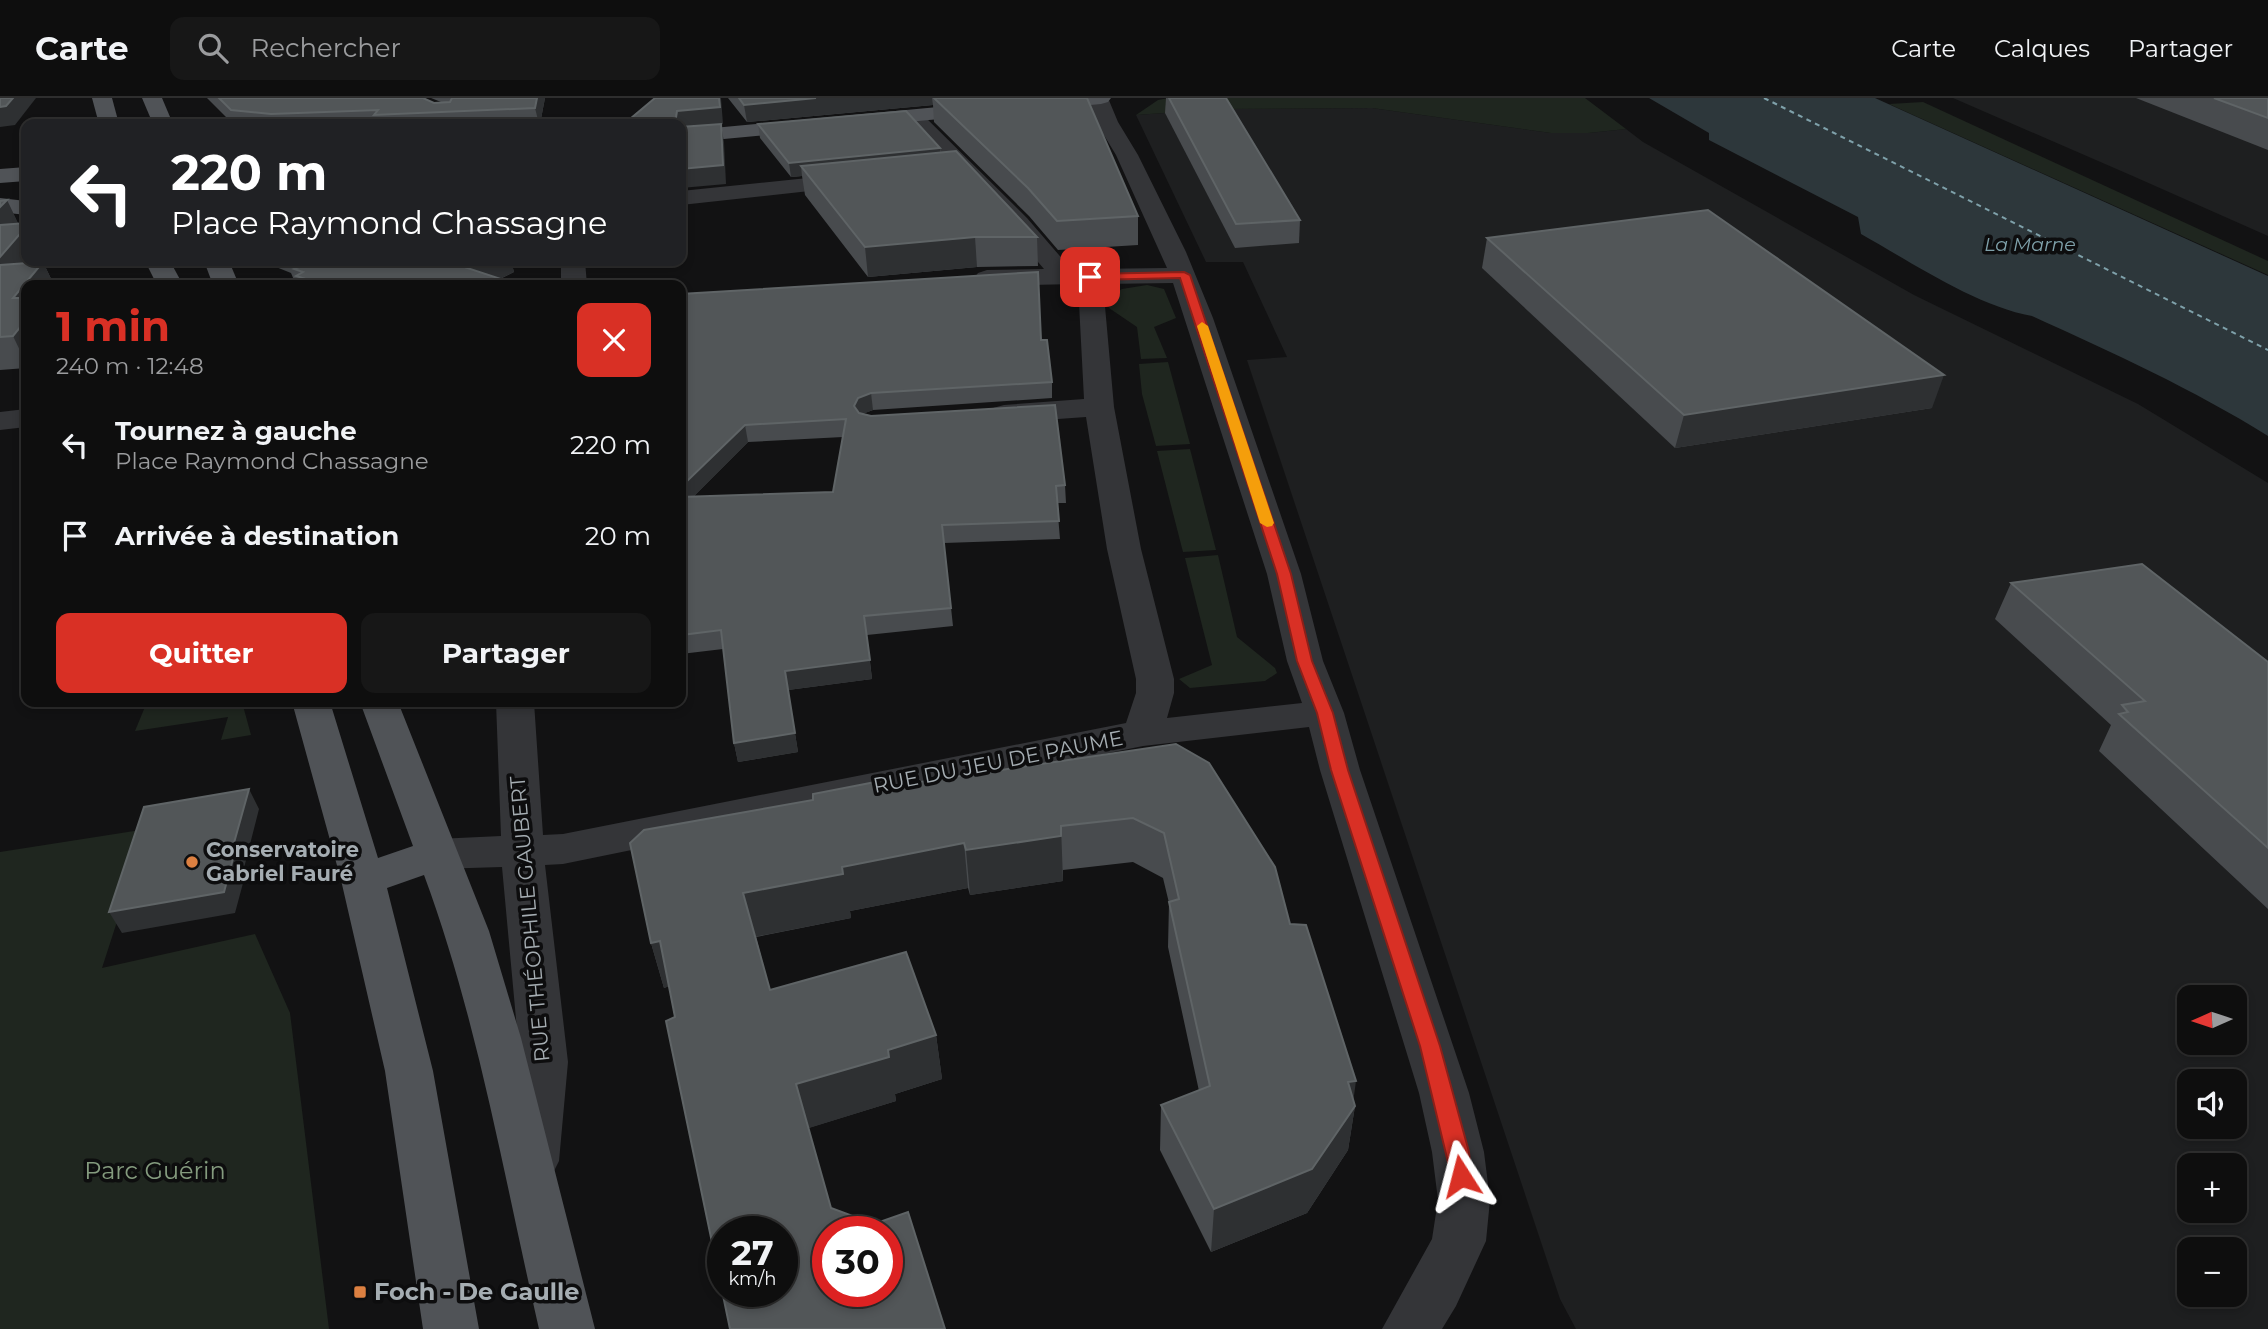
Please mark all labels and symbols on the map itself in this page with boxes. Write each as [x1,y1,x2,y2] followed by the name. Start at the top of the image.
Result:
[1984,233,2076,256] water label: La Marne
[1060,247,1120,307] pin
[871,725,1125,798] street label: RUE DU JEU DE PAUME
[505,775,554,1063] street label: RUE THÉOPHILE GAUBERT
[206,837,359,886] place label: Conservatoire Gabriel Fauré
[184,854,200,870] marker: Conservatoire Gabriel Fauré
[2177,985,2247,1055] north arrow
[1424,1139,1498,1213] position arrow
[84,1156,226,1185] park label: Parc Guérin
[812,1216,903,1307] speed limit sign: 30
[374,1277,579,1306] place label: Foch - De Gaulle
[352,1284,368,1300] marker: Foch - De Gaulle

